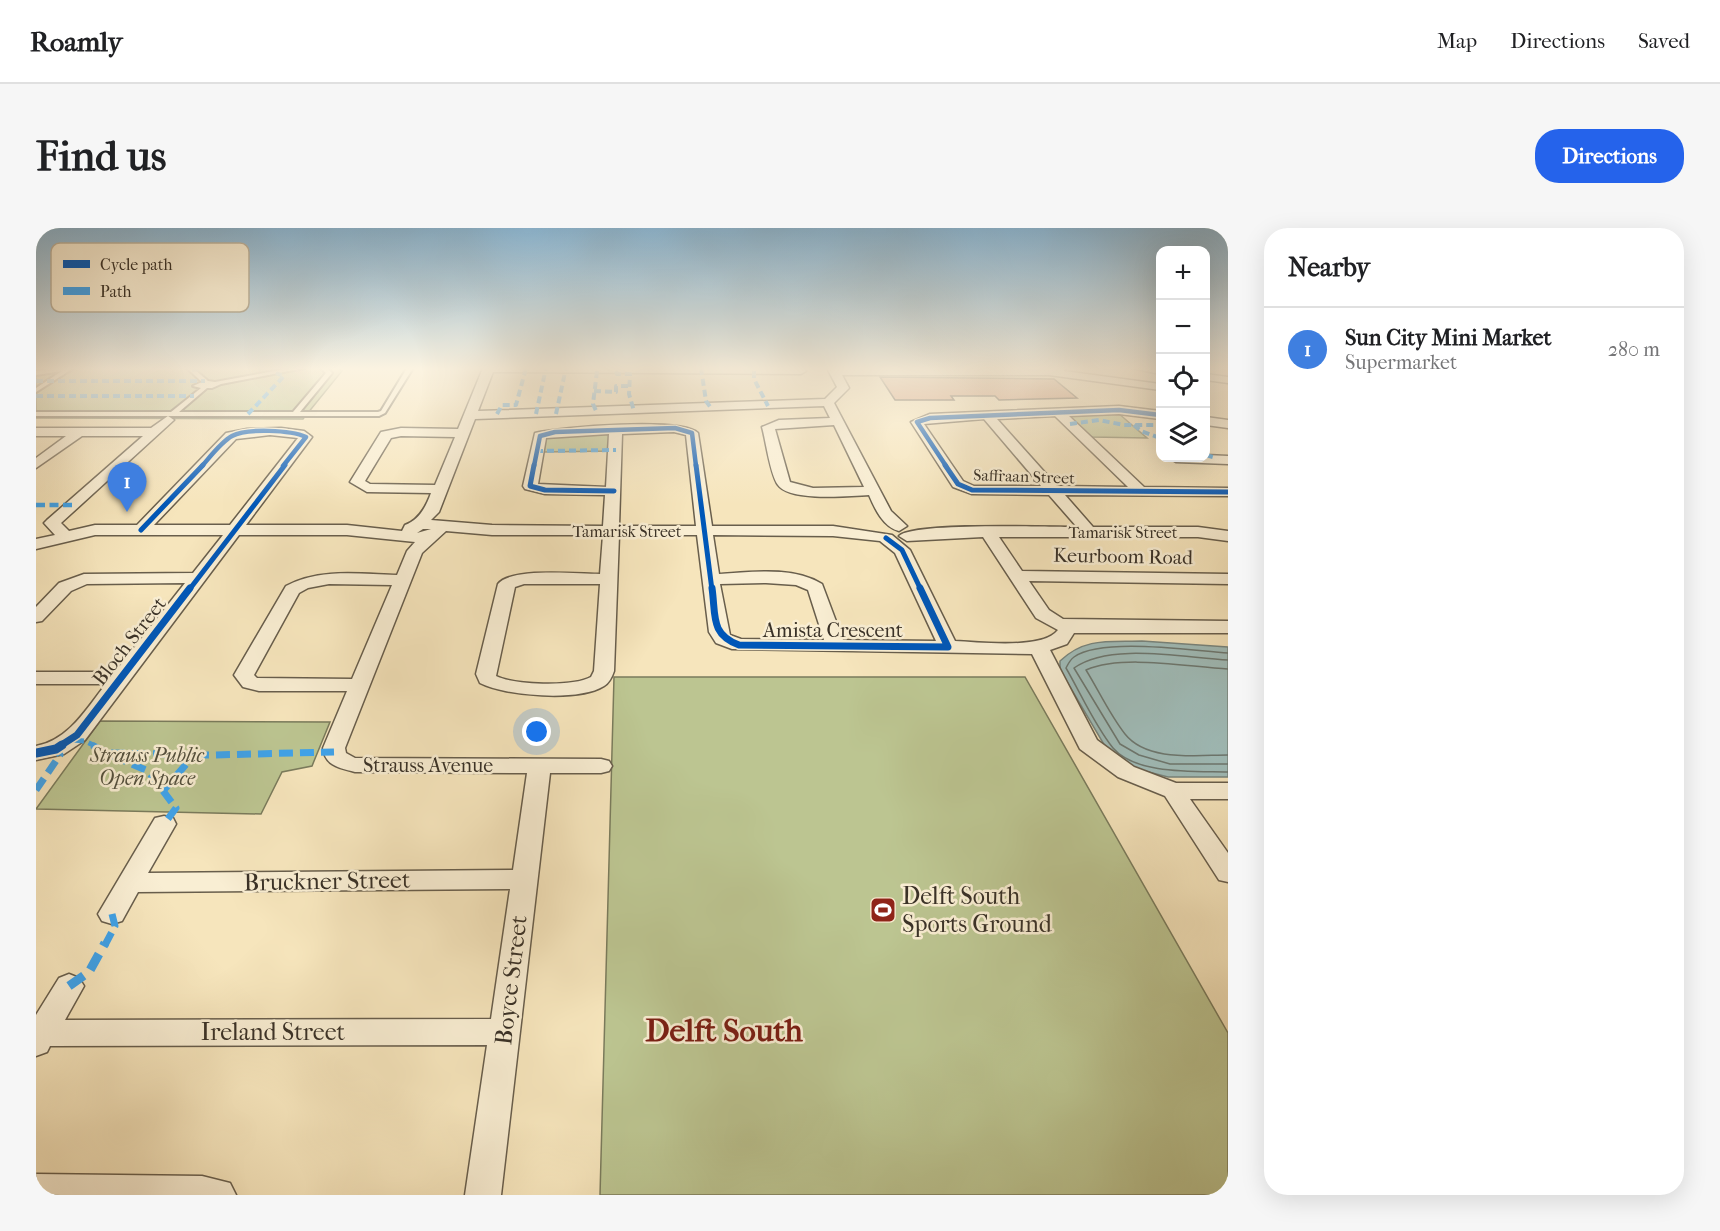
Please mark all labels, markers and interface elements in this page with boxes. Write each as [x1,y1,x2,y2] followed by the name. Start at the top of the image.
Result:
[30,25,122,58] text: Roamly
[1437,29,1477,53] text: Map
[1510,29,1605,53] text: Directions
[1638,29,1690,53] text: Saved
[1535,129,1684,183] button: Directions
[36,132,166,181] text: Find us
[51,243,249,312] legend
[1156,246,1210,462] map controls
[1156,246,1210,300] button: +
[1288,252,1370,283] text: Nearby
[100,255,172,274] text: Cycle path
[100,282,132,301] text: Path
[1156,300,1210,354] button: −
[1345,325,1551,351] text: Sun City Mini Market
[1304,338,1311,361] text: 1
[1608,338,1660,361] text: 280 m
[1345,351,1457,374] text: Supermarket
[1156,354,1210,408] button: locate
[1156,408,1210,462] button: layers
[108,462,146,512] pin: 1
[973,465,1075,488] street label: Saffraan Street
[573,522,682,541] street label: Tamarisk Street
[1069,523,1178,542] street label: Tamarisk Street
[1053,544,1194,569] street label: Keurboom Road
[88,593,171,690] street label: Bloch Street
[762,619,903,642] street label: Amista Crescent
[522,717,551,746] your location
[89,744,205,790] park label: Strauss Public Open Space
[363,754,493,777] street label: Strauss Avenue
[243,866,411,896] street label: Bruckner Street
[902,882,1053,938] place label: Delft South Sports Ground
[868,895,898,925] sports icon: Delft South Sports Ground
[489,913,533,1046] street label: Boyce Street
[645,1012,804,1049] district label: Delft South
[201,1018,346,1046] street label: Ireland Street

